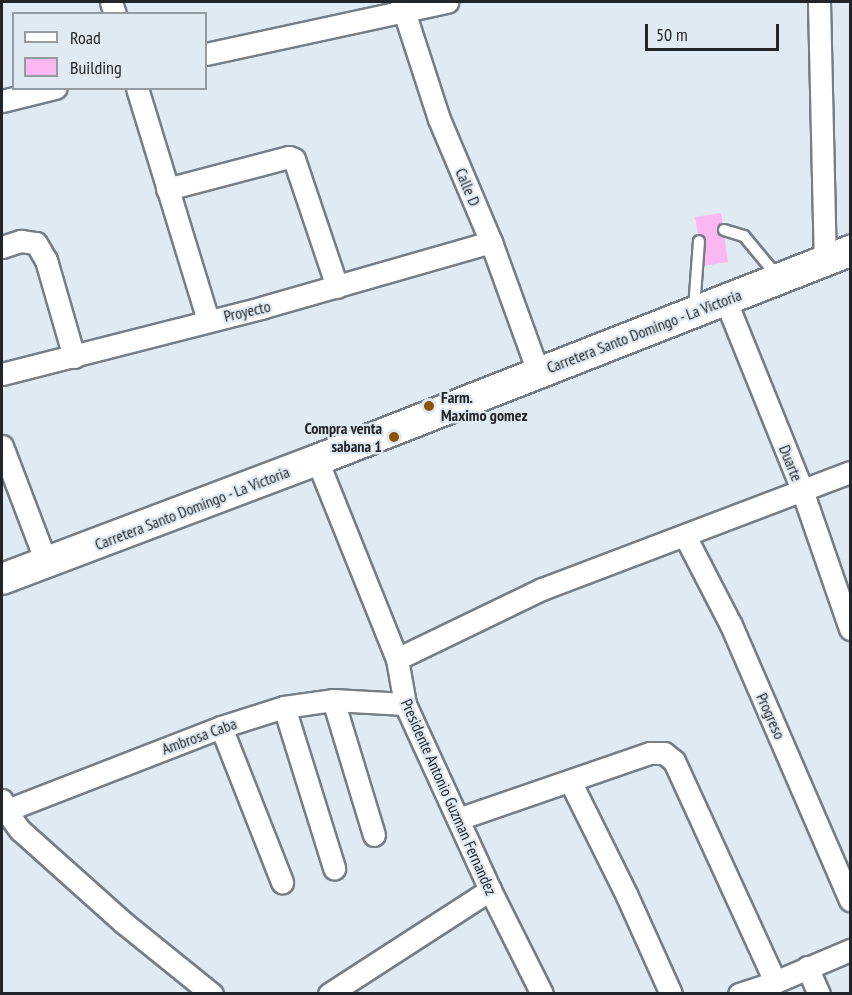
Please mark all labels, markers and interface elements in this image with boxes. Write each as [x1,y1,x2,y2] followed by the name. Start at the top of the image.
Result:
[12,12,207,90] legend
[648,12,782,50] scale bar
[656,23,688,46] text: 50 m
[70,26,101,49] text: Road
[70,56,122,79] text: Building
[451,165,485,209] street label: Calle D
[543,285,745,377] street label: Carretera Santo Domingo - La Victoria
[222,296,272,326] street label: Proyecto
[441,387,528,425] place label: Farm. Maximo gomez
[422,399,436,413] marker: Farm. Maximo gomez
[304,418,382,456] place label: Compra venta sabana 1
[387,430,401,444] marker: Compra venta sabana 1
[775,442,807,484] street label: Duarte
[91,462,293,554] street label: Carretera Santo Domingo - La Victoria
[752,690,790,742] street label: Progreso
[397,696,501,898] street label: Presidente Antonio Guzman Fernandez
[159,714,239,758] street label: Ambrosa Caba

